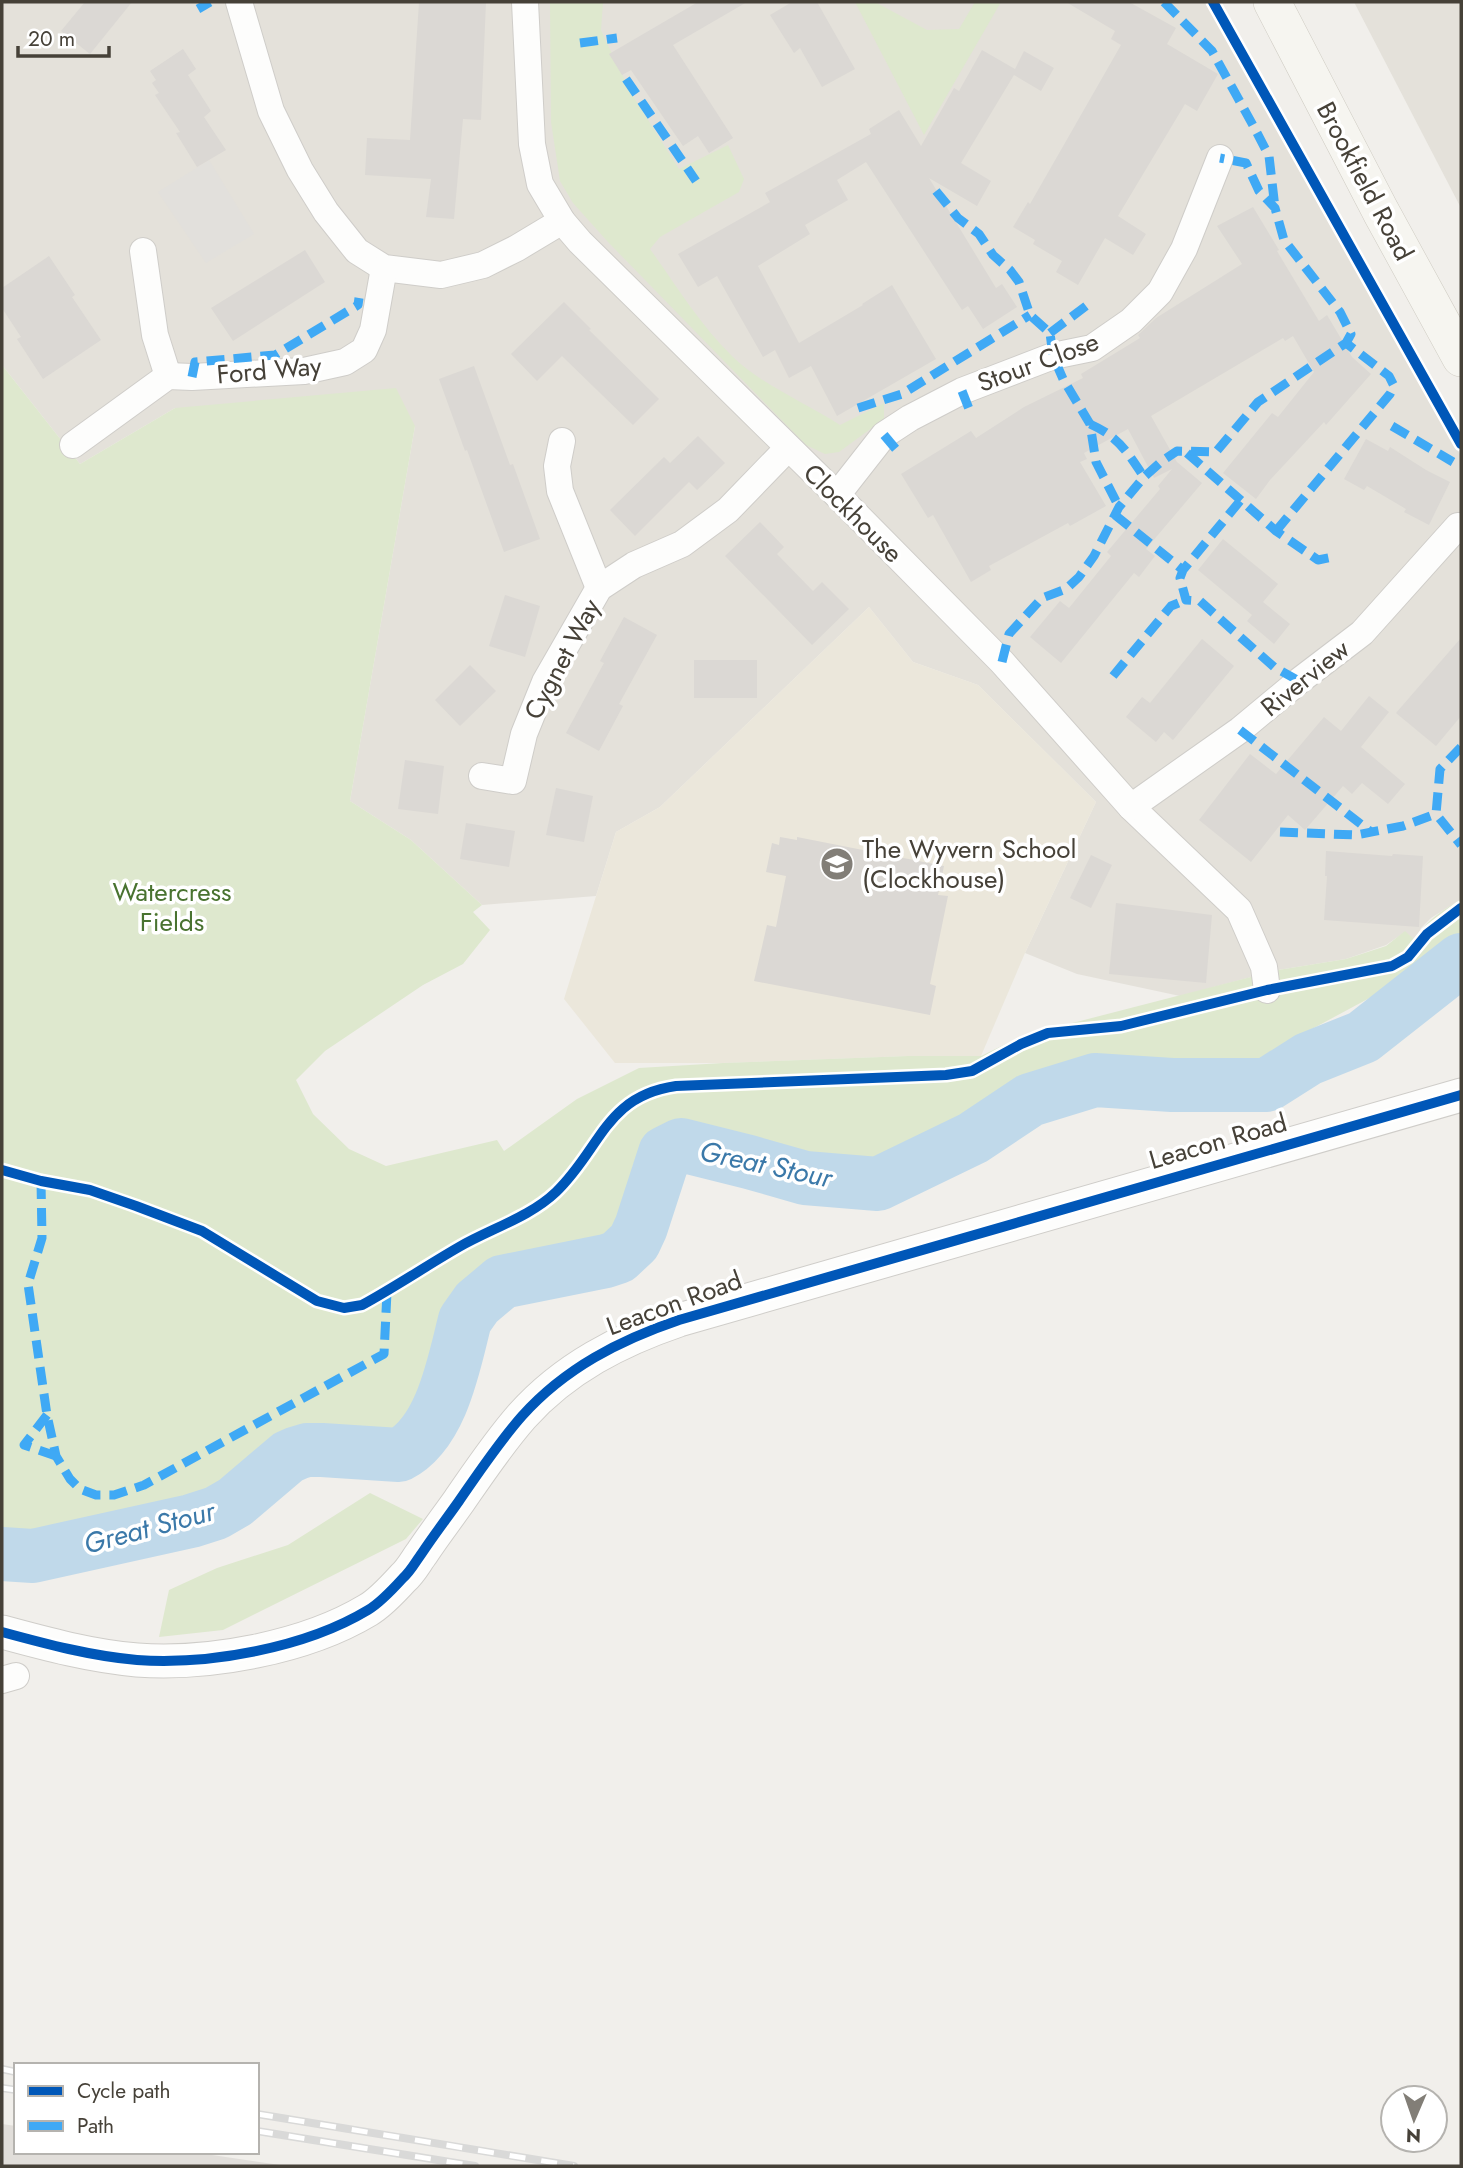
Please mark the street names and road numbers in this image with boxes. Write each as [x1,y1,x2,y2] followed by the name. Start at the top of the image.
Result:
[1307,95,1423,267] street label: Brookfield Road
[972,322,1104,402] street label: Stour Close
[215,346,323,393] street label: Ford Way
[795,455,911,571] street label: Clockhouse
[514,591,610,726] street label: Cygnet Way
[1252,630,1358,726] street label: Riverview
[1145,1103,1291,1179] street label: Leacon Road
[601,1261,747,1345] street label: Leacon Road

